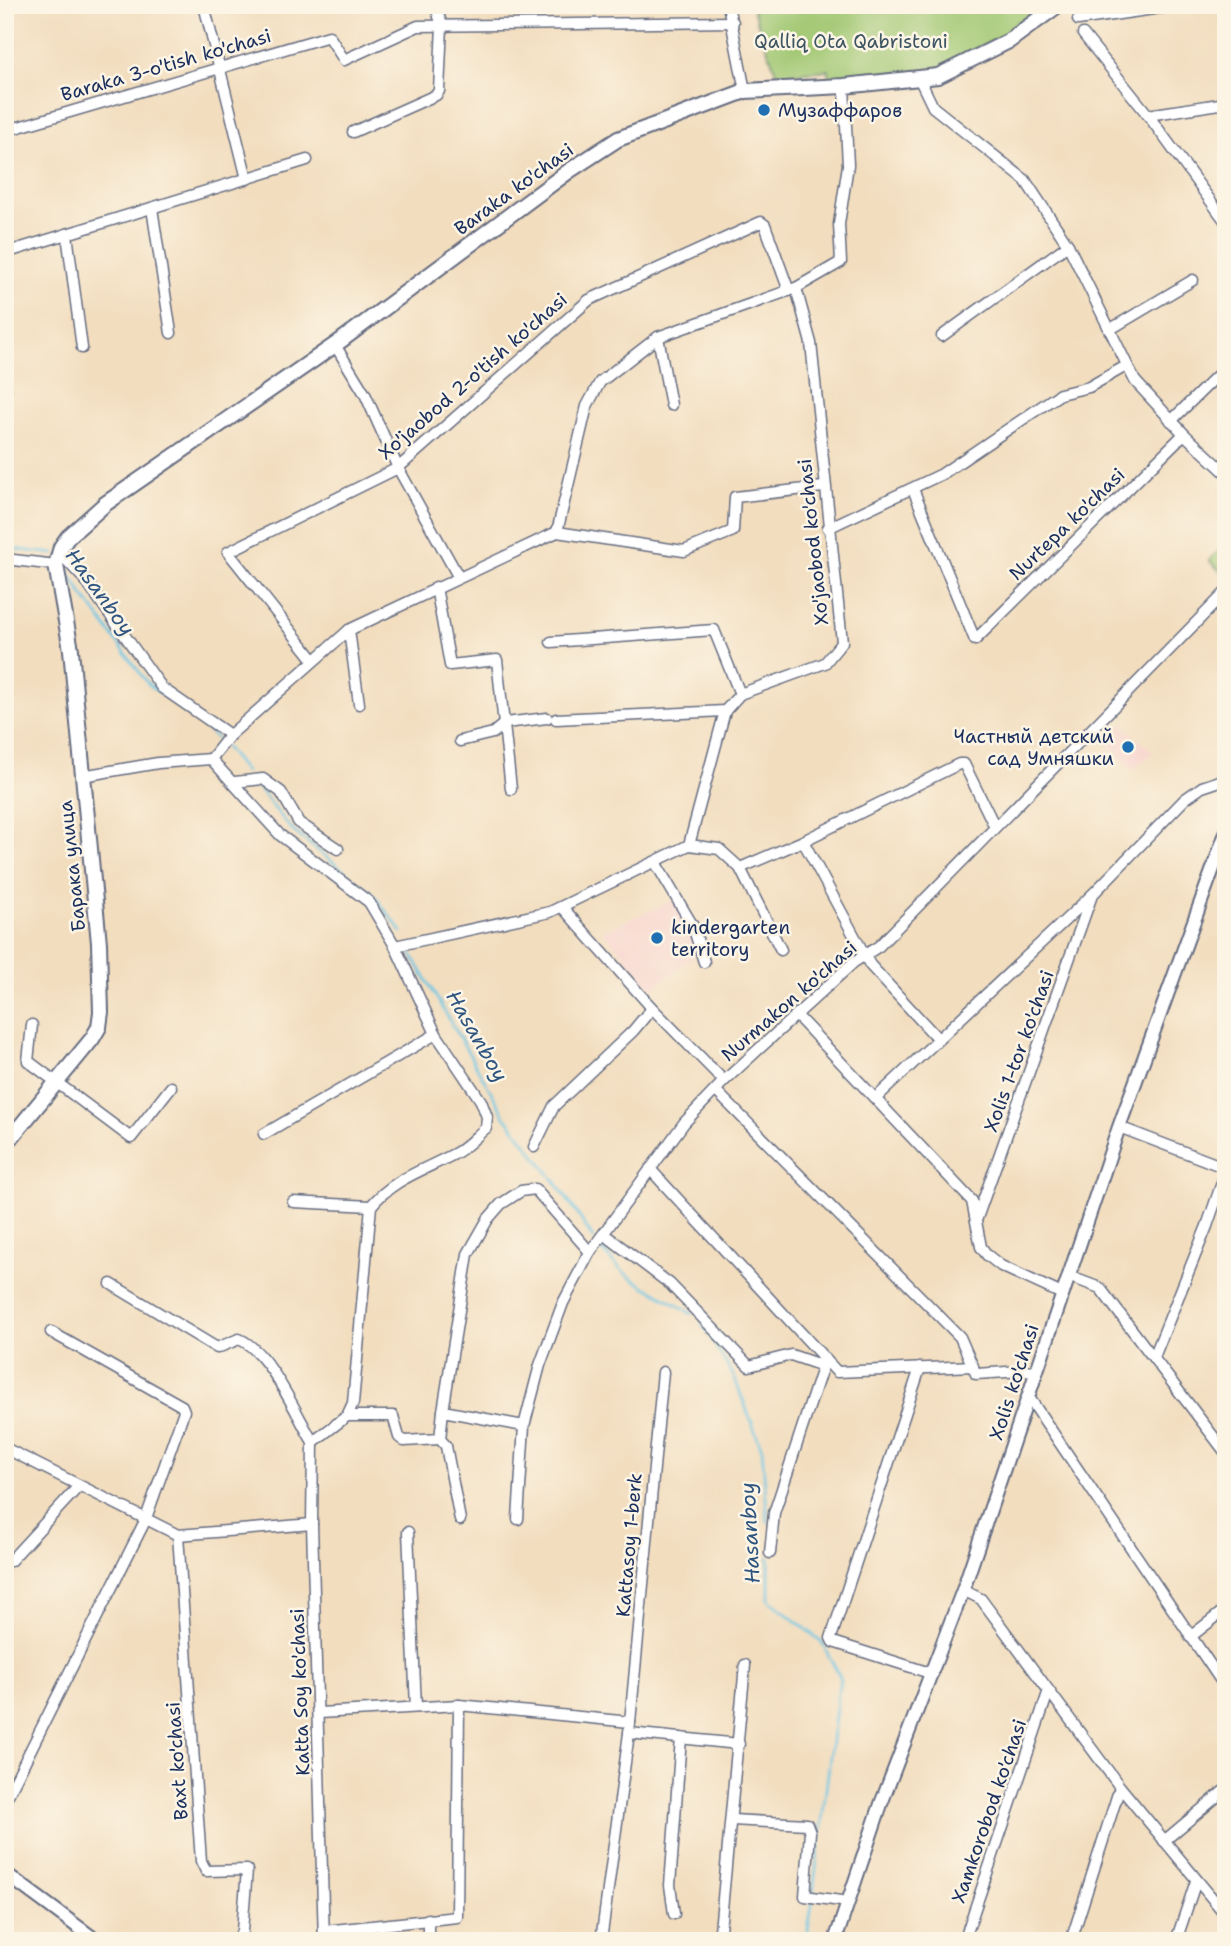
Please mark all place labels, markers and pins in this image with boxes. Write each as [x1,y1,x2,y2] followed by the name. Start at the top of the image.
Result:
[778,98,902,123] place label: Музаффаров
[756,102,772,118] marker: Музаффаров
[954,724,1114,771] place label: Частный детский сад Умняшки
[1120,739,1136,755] marker: Частный детский сад Умняшки
[671,915,790,962] place label: kindergarten territory
[649,930,665,946] marker: kindergarten territory

